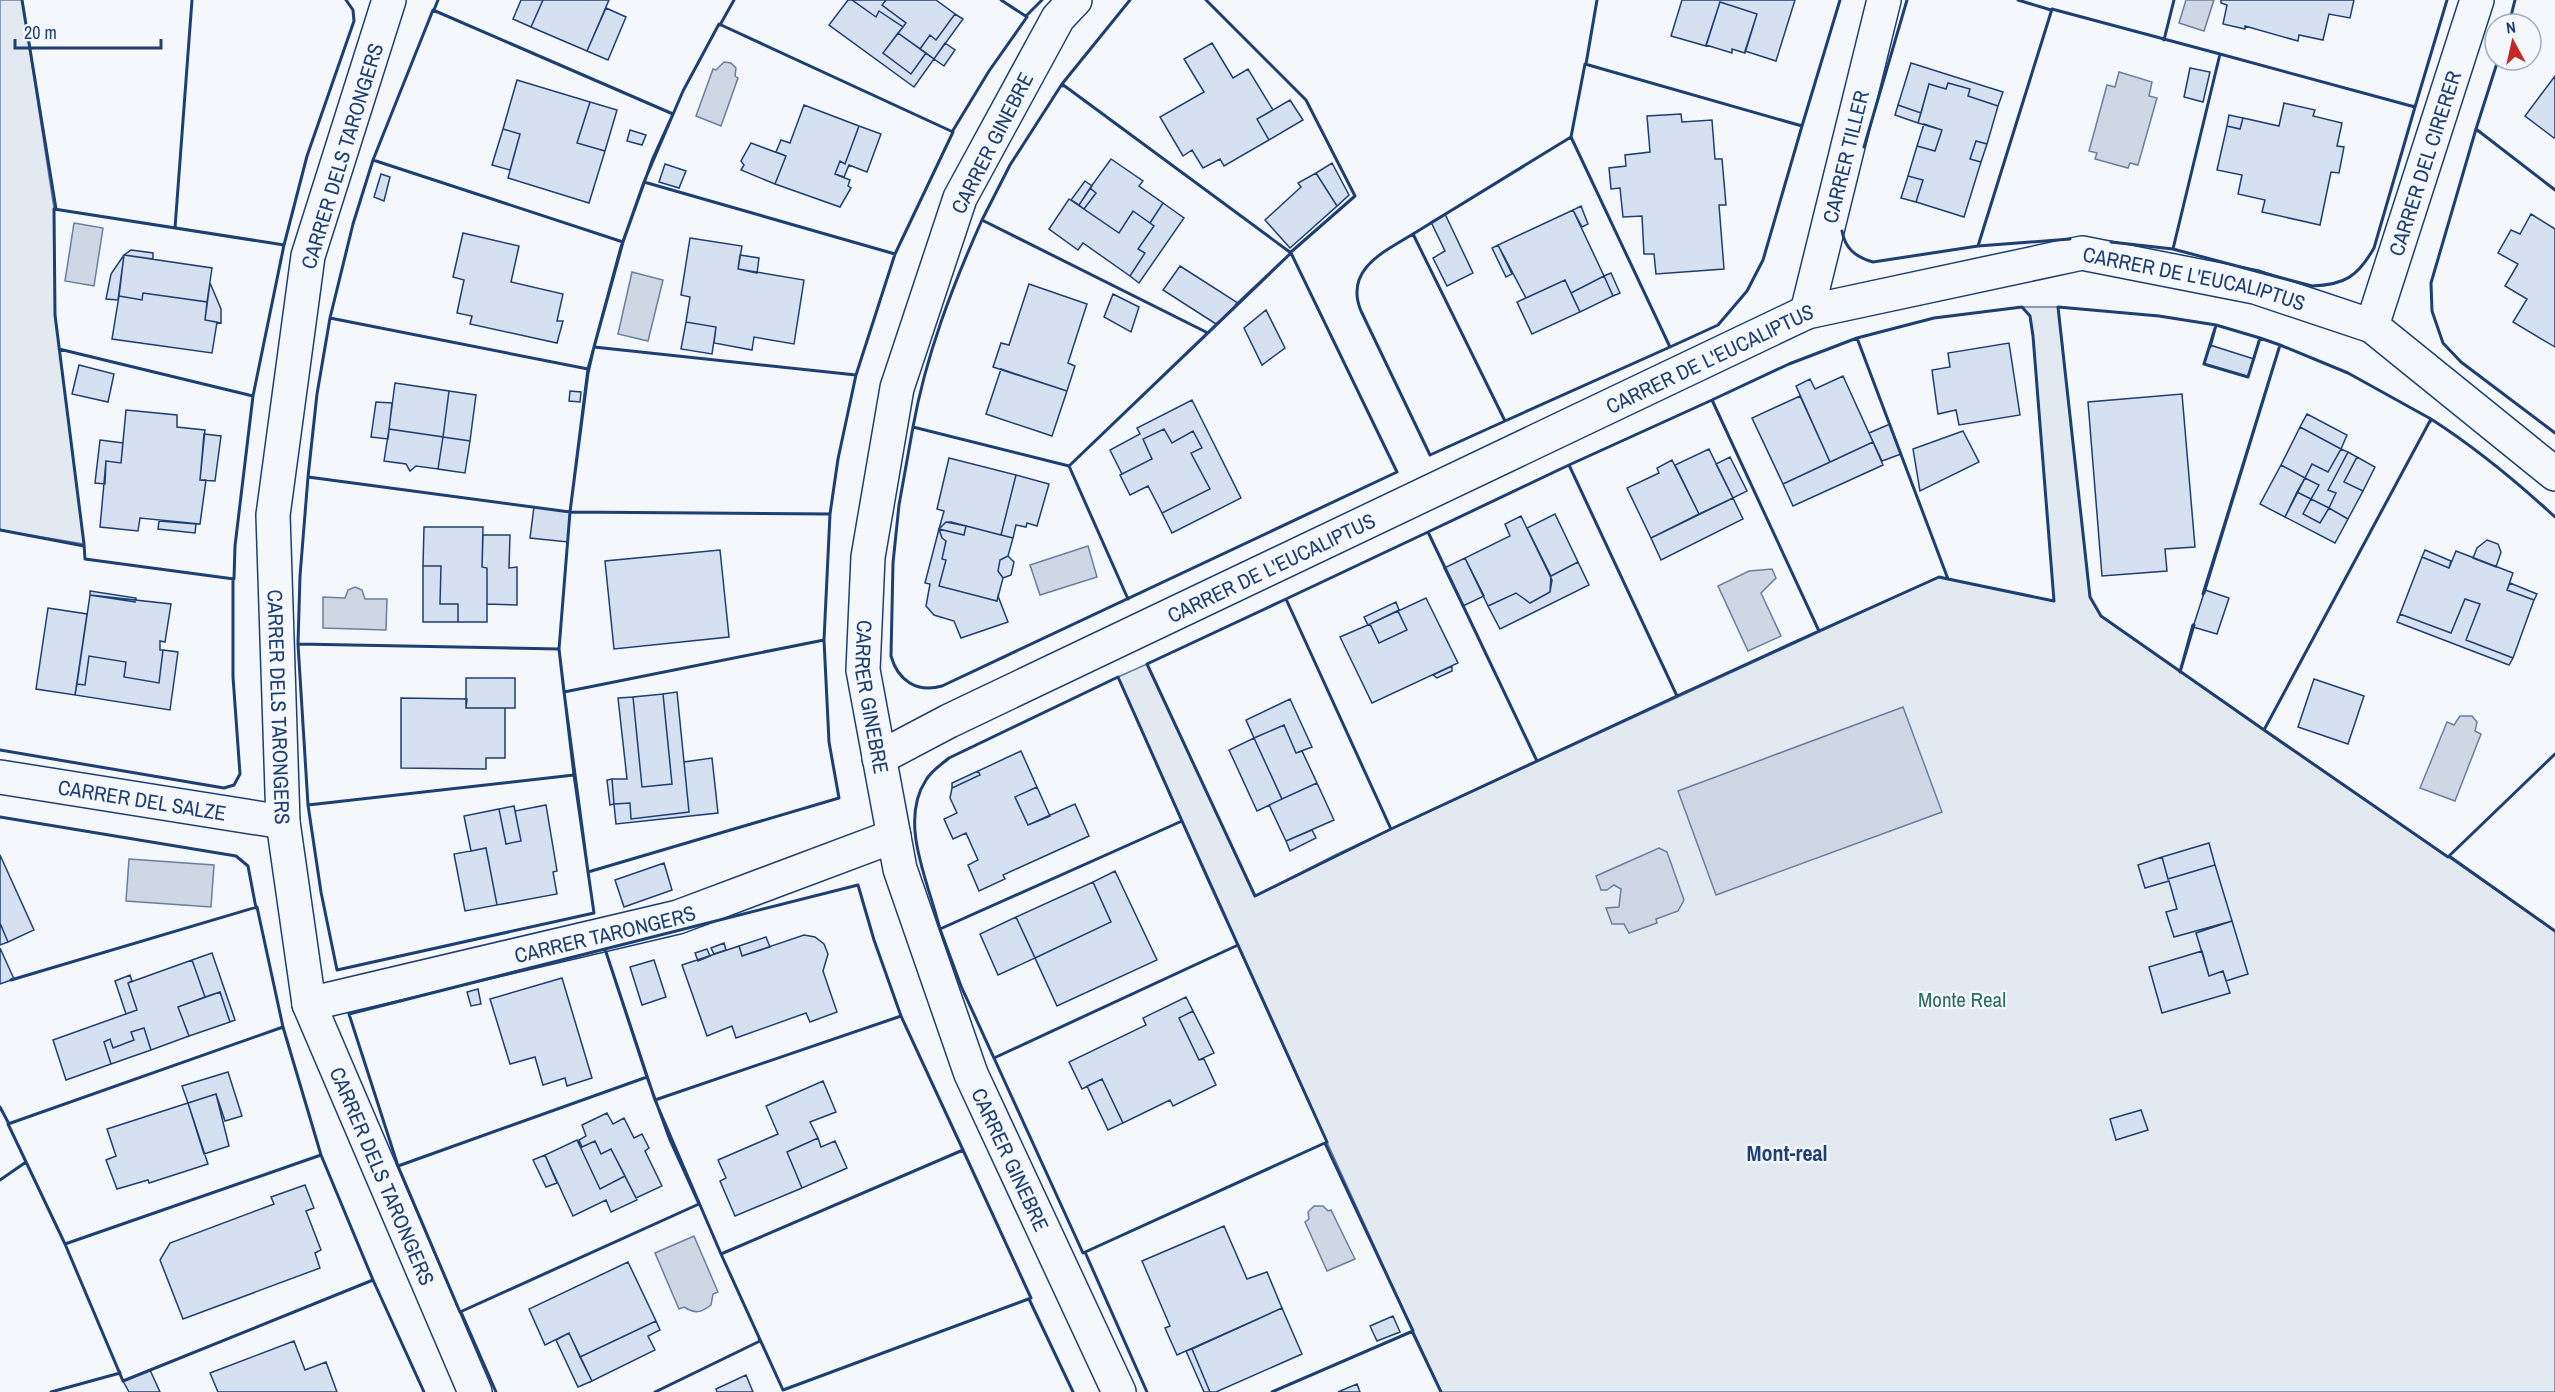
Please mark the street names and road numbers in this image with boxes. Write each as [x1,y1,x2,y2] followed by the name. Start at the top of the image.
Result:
[294,39,390,273] street label: CARRER DELS TARONGERS
[944,67,1040,219] street label: CARRER GINEBRE
[2381,67,2468,259] street label: CARRER DEL CIRERER
[1815,87,1876,226] street label: CARRER TILLER
[2081,239,2309,317] street label: CARRER DE L'EUCALIPTUS
[1601,297,1816,420] street label: CARRER DE L'EUCALIPTUS
[1162,505,1380,629] street label: CARRER DE L'EUCALIPTUS
[261,589,298,825] street label: CARRER DELS TARONGERS
[849,619,896,776] street label: CARRER GINEBRE
[56,772,228,827] street label: CARRER DEL SALZE
[511,897,699,970] street label: CARRER TARONGERS
[323,1062,442,1290] street label: CARRER DELS TARONGERS
[965,1083,1057,1236] street label: CARRER GINEBRE

